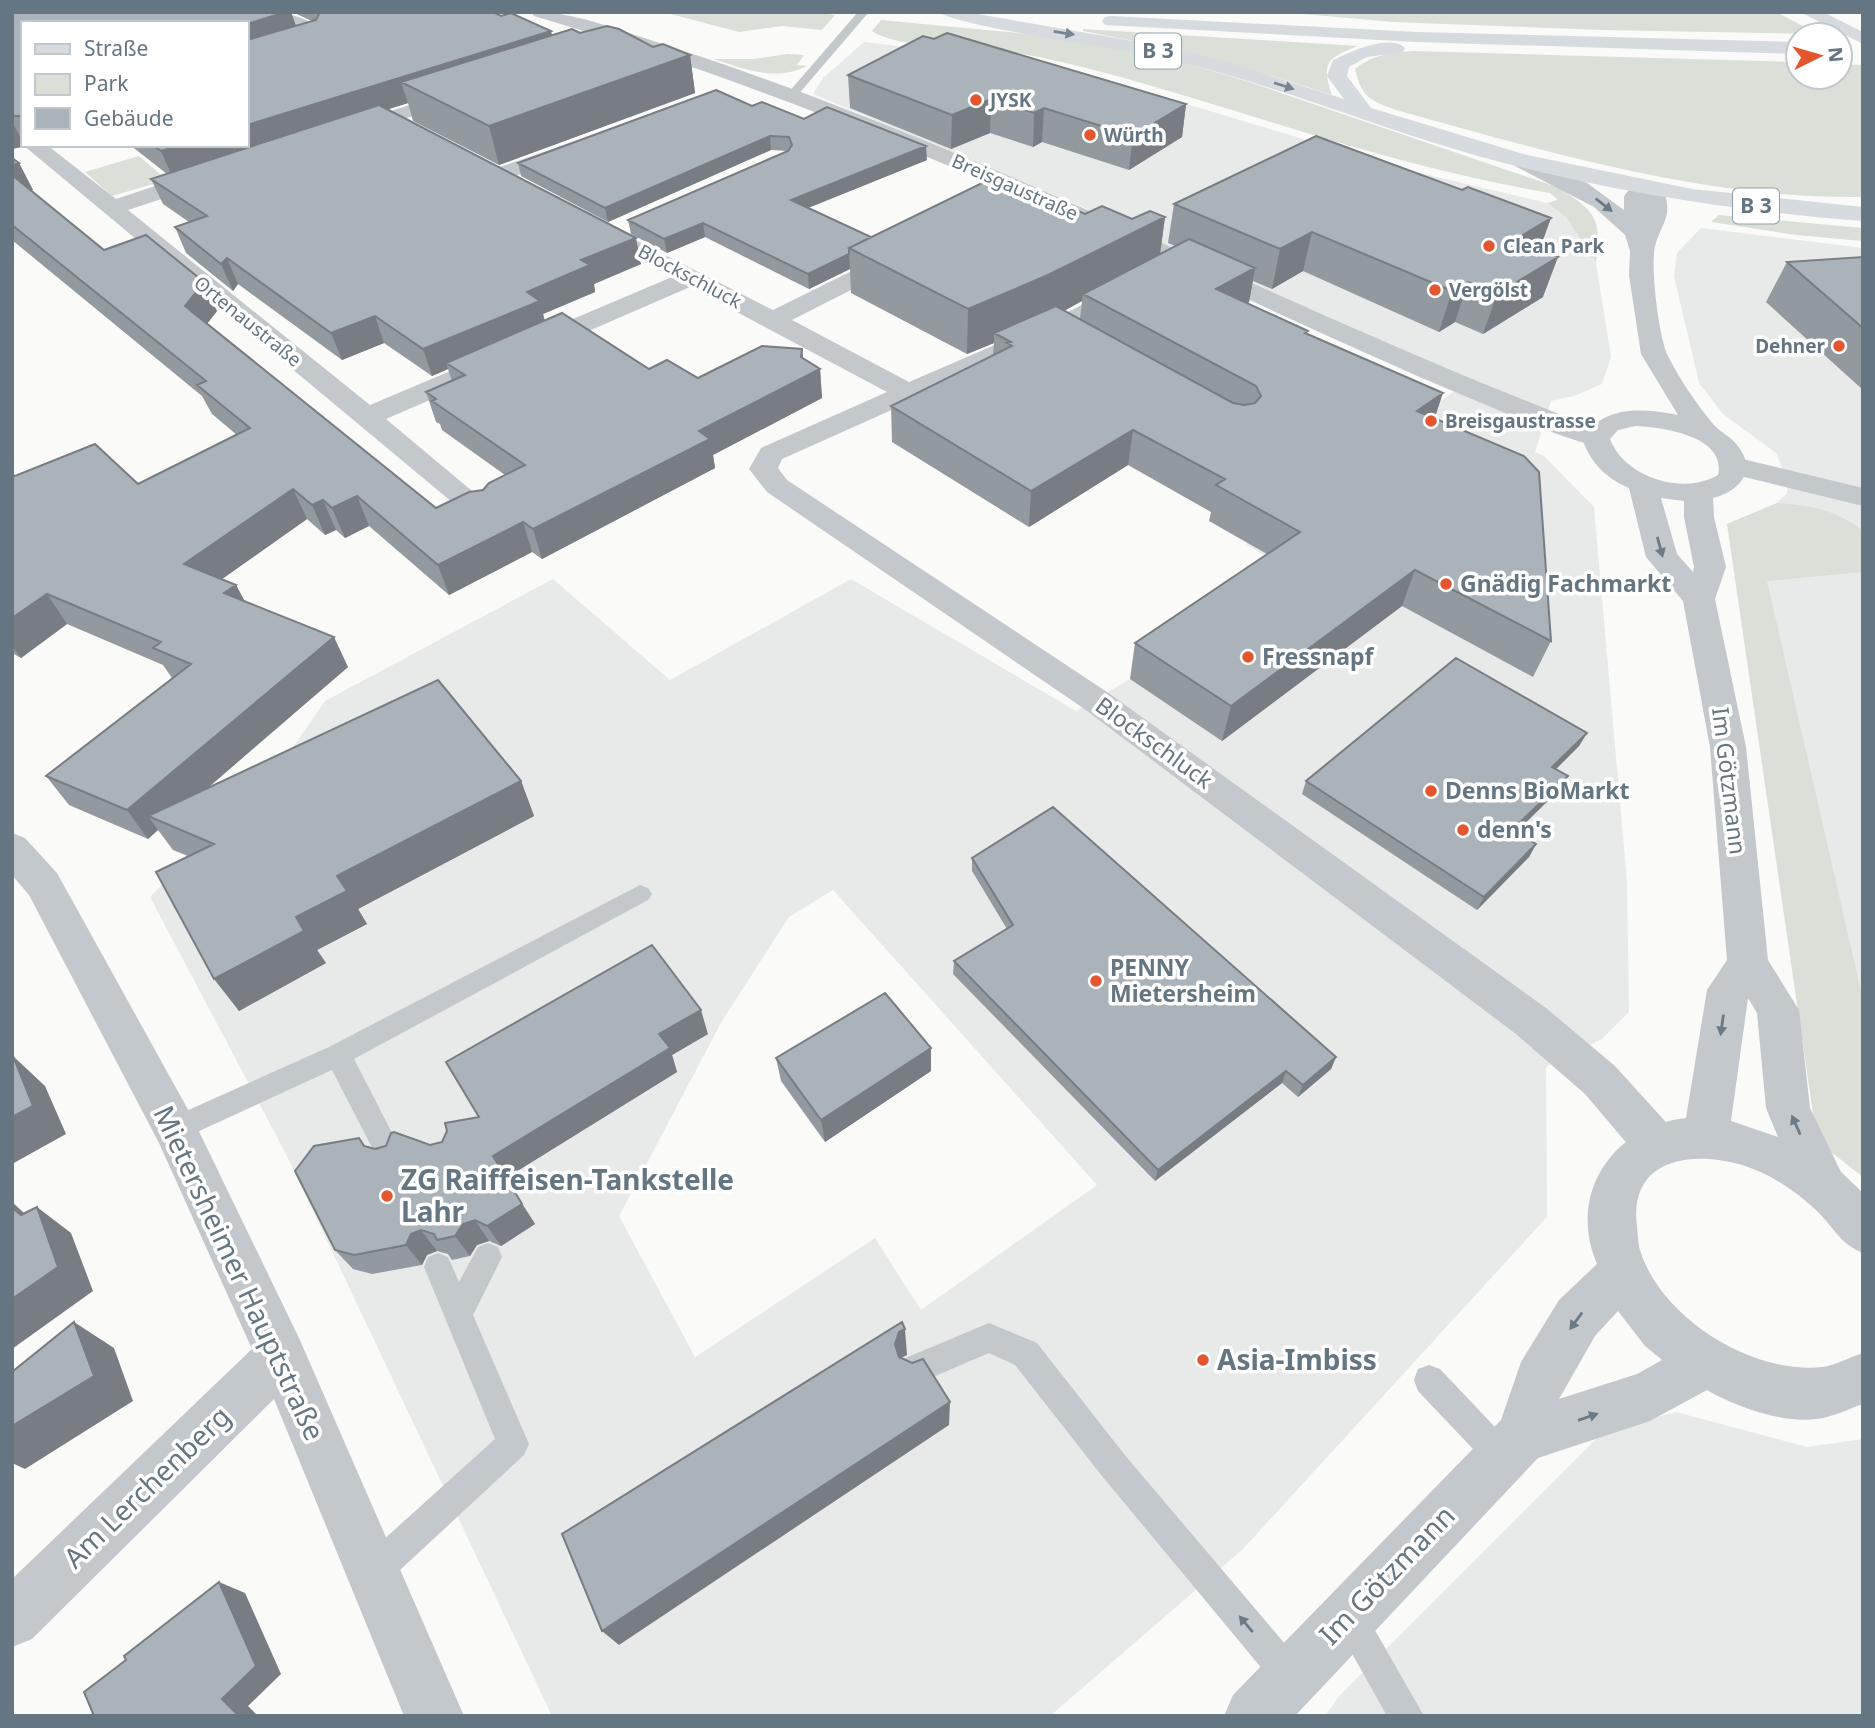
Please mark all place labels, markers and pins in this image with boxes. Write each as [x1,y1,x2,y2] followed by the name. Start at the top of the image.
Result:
[988,87,1032,113] place label: JYSK
[968,92,984,108] marker: JYSK
[1104,122,1164,148] place label: Würth
[1082,127,1098,143] marker: Würth
[1503,233,1605,259] place label: Clean Park
[1481,238,1497,254] marker: Clean Park
[1449,277,1528,303] place label: Vergölst
[1427,282,1443,298] marker: Vergölst
[1755,333,1825,359] place label: Dehner
[1831,338,1847,354] marker: Dehner
[1445,408,1596,434] place label: Breisgaustrasse
[1423,413,1439,429] marker: Breisgaustrasse
[1460,567,1671,599] place label: Gnädig Fachmarkt
[1438,576,1454,592] marker: Gnädig Fachmarkt
[1262,640,1375,672] place label: Fressnapf
[1240,649,1256,665] marker: Fressnapf
[1445,774,1630,806] place label: Denns BioMarkt
[1423,783,1439,799] marker: Denns BioMarkt
[1477,813,1552,845] place label: denn's
[1455,822,1471,838] marker: denn's
[1110,951,1256,1009] place label: PENNY Mietersheim
[1088,973,1104,989] marker: PENNY Mietersheim
[401,1160,734,1230] place label: ZG Raiffeisen-Tankstelle Lahr
[379,1188,395,1204] marker: ZG Raiffeisen-Tankstelle Lahr
[1217,1340,1377,1378] place label: Asia-Imbiss
[1195,1352,1211,1368] marker: Asia-Imbiss

